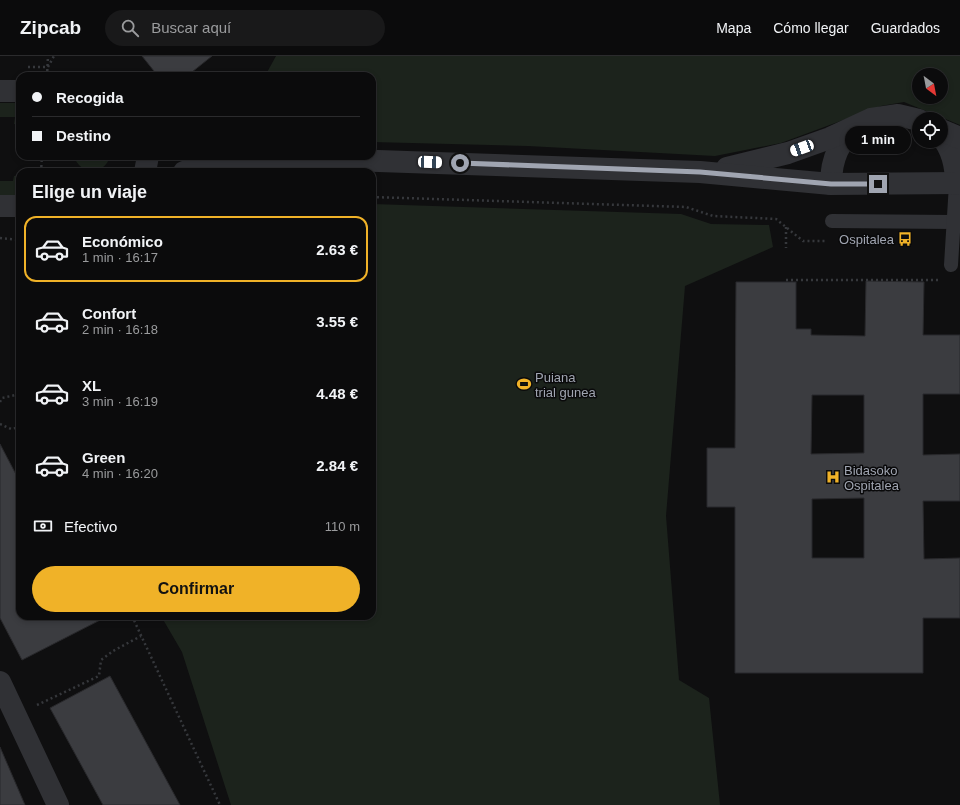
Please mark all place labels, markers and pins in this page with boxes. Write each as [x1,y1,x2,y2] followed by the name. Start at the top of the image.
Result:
[897,231,913,247] bus stop icon: Ospitalea
[839,232,895,247] place label: Ospitalea
[535,370,596,400] place label: Puiana trial gunea
[516,376,532,392] sports icon: Puiana trial gunea
[844,463,900,493] place label: Bidasoko Ospitalea
[825,469,841,485] hospital icon: Bidasoko Ospitalea

